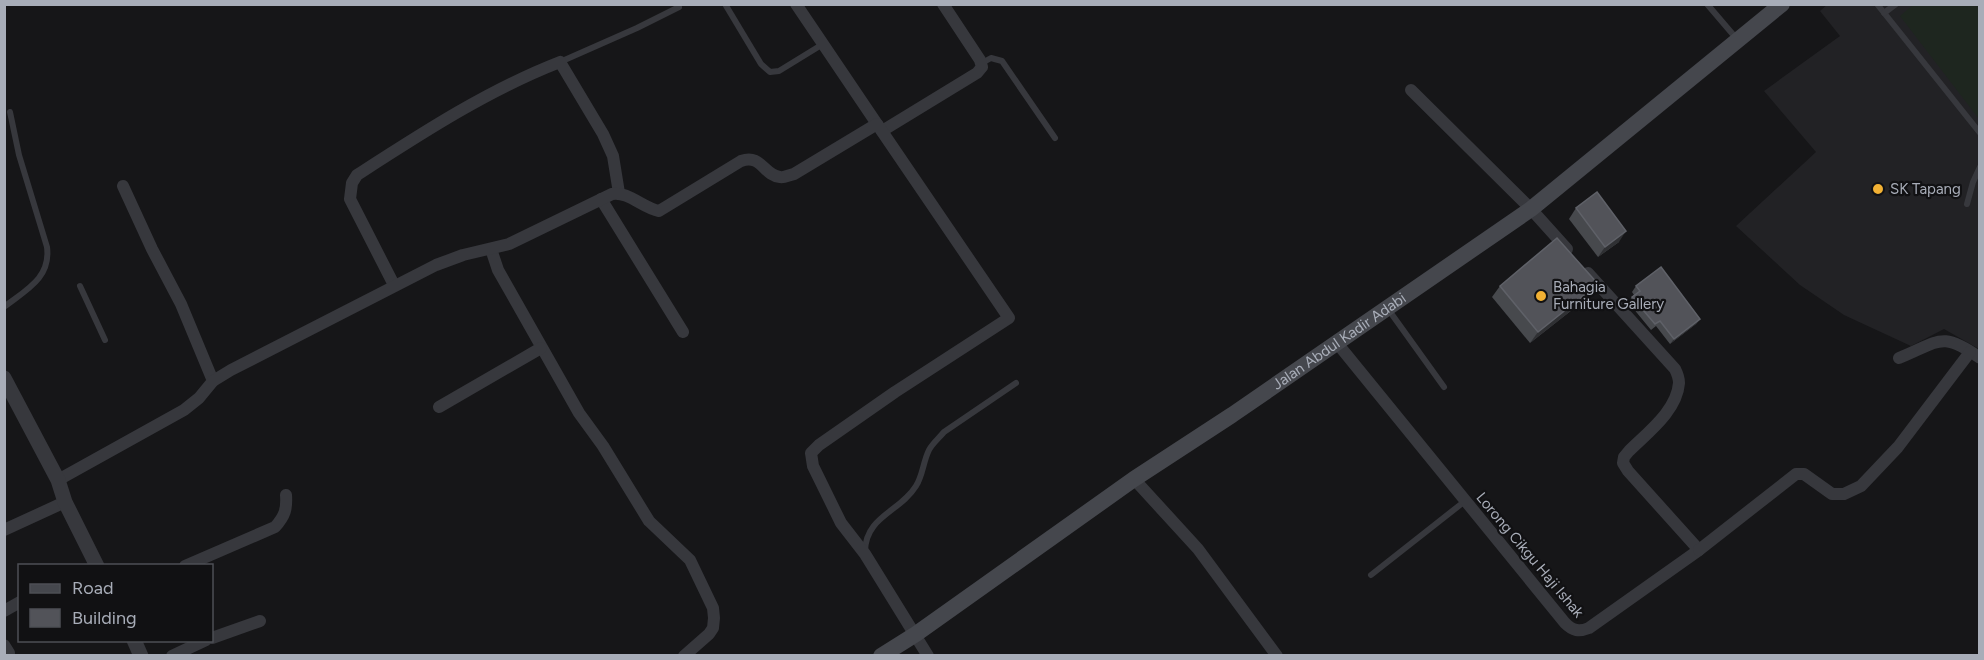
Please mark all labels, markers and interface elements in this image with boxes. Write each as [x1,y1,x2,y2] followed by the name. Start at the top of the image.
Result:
[1890,180,1961,198] place label: SK Tapang
[1871,182,1885,196] marker: SK Tapang
[1553,278,1664,313] place label: Bahagia Furniture Gallery
[1269,289,1409,393] street label: Jalan Abdul Kadir Adabi
[1534,289,1548,303] marker: Bahagia Furniture Gallery
[1472,489,1588,622] street label: Lorong Cikgu Haji Ishak
[18,564,213,642] legend
[72,577,113,599] text: Road
[72,607,137,629] text: Building

